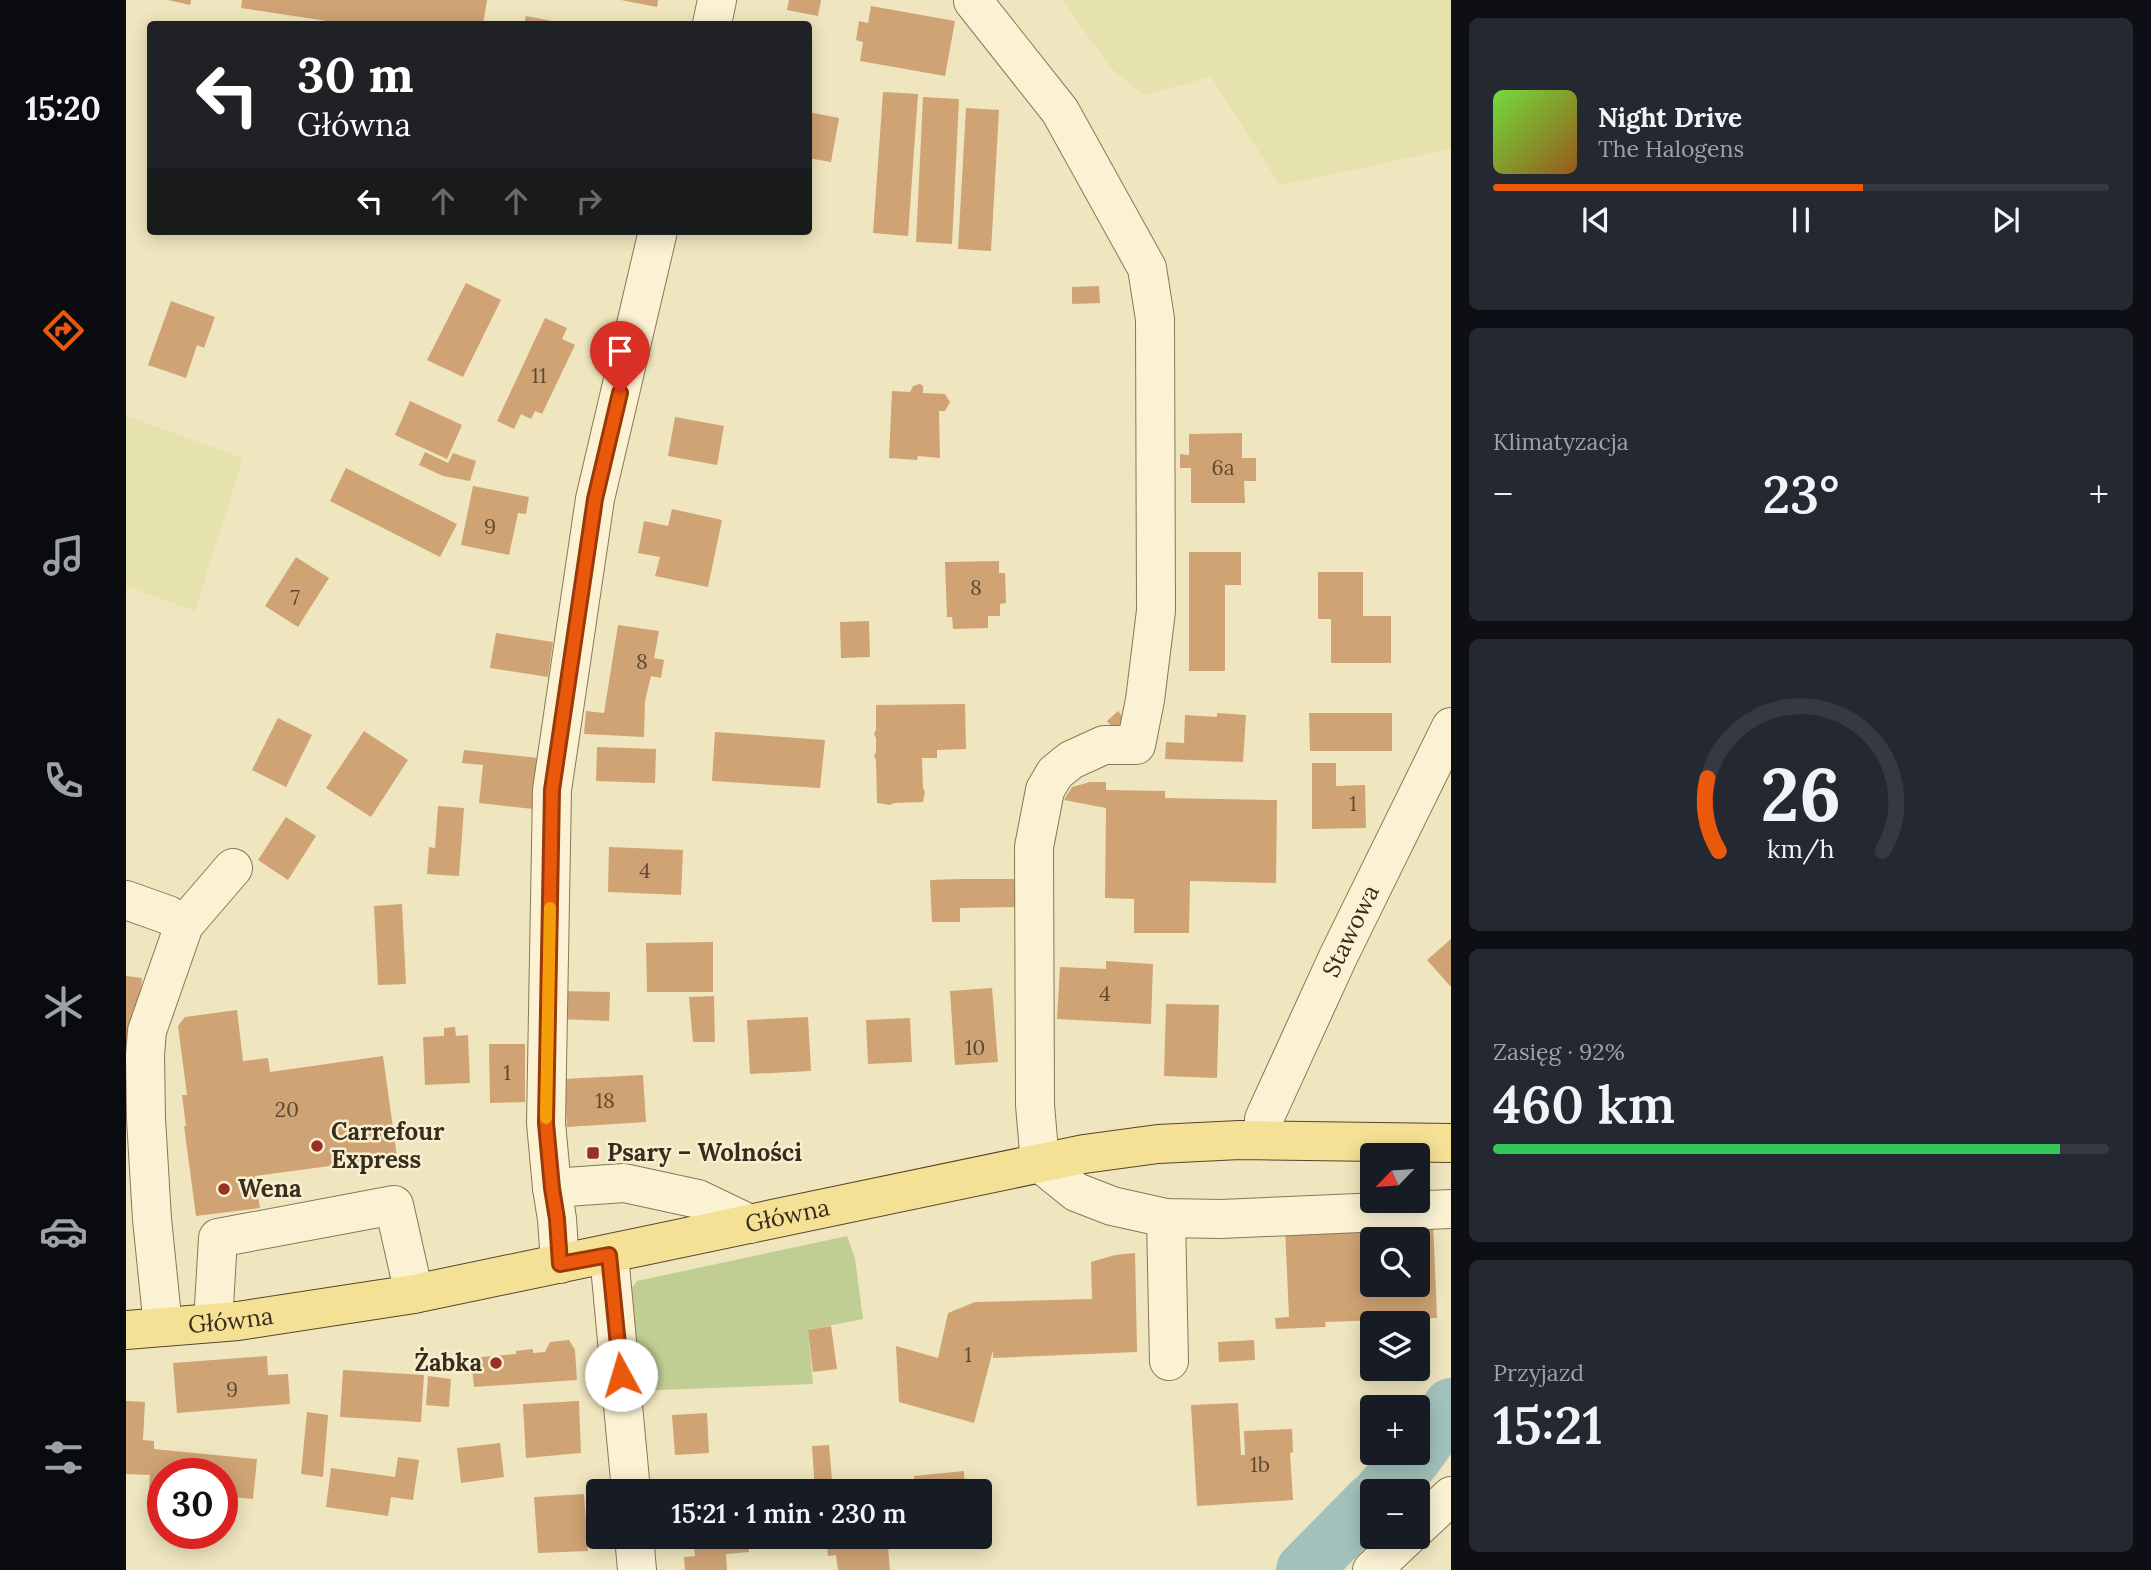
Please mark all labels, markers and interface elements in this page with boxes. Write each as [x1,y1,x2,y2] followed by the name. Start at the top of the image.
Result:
[297,43,414,105] text: 30 m
[182,49,273,140] icon: left
[25,88,101,129] text: 15:20
[1598,101,1742,134] text: Night Drive
[297,104,411,145] text: Główna
[1598,134,1744,163] text: The Halogens
[351,182,389,220] icon: left
[424,182,462,220] icon: ahead
[497,182,535,220] icon: ahead
[570,182,608,220] icon: right
[1577,201,1615,239] icon: previous
[1782,201,1820,239] icon: pause
[1987,201,2025,239] icon: next
[39,306,88,355] icon: directions
[590,321,650,393] pin
[601,332,639,370] icon: arrive
[531,362,547,389] house number: 11
[1493,427,1629,456] text: Klimatyzacja
[1212,454,1235,481] house number: 6a
[1763,461,1839,527] text: 23°
[1493,470,1513,518] text: −
[2089,470,2109,518] text: +
[484,513,496,540] house number: 9
[39,531,88,580] icon: music
[970,574,982,601] house number: 8
[290,584,300,611] house number: 7
[636,648,648,675] house number: 8
[1761,748,1841,841] text: 26
[39,756,88,805] icon: phone
[1349,790,1357,817] house number: 1
[1767,833,1835,865] text: km/h
[639,857,651,884] house number: 4
[1315,880,1386,982] street label: Stawowa
[1099,980,1111,1007] house number: 4
[39,982,88,1031] icon: climate
[965,1034,985,1061] house number: 10
[1493,1037,1625,1066] text: Zasięg · 92%
[503,1059,511,1086] house number: 1
[1493,1071,1675,1137] text: 460 km
[595,1087,615,1114] house number: 18
[275,1096,299,1123] house number: 20
[331,1116,445,1175] place label: Carrefour Express
[607,1137,802,1168] place label: Psary – Wolności
[309,1138,325,1154] marker: Carrefour Express
[1360,1143,1430,1213] north arrow
[1360,1143,1430,1549] map controls
[585,1145,601,1161] marker: Psary – Wolności
[238,1173,302,1204] place label: Wena
[216,1181,232,1197] marker: Wena
[742,1192,832,1239] street label: Główna
[39,1207,88,1256] icon: car
[1360,1227,1430,1297] button: search
[187,1300,275,1340] street label: Główna
[1360,1311,1430,1381] button: layers
[584,1338,658,1412] position arrow
[964,1341,972,1368] house number: 1
[415,1347,482,1378] place label: Żabka
[488,1355,504,1371] marker: Żabka
[1493,1358,1584,1387] text: Przyjazd
[226,1376,238,1403] house number: 9
[1493,1392,1603,1458] text: 15:21
[1360,1395,1430,1465] button: +
[39,1433,88,1482] icon: filters
[1250,1451,1270,1478] house number: 1b
[147,1458,238,1549] speed limit sign: 30
[1360,1479,1430,1549] button: −
[672,1497,906,1530] text: 15:21 · 1 min · 230 m

